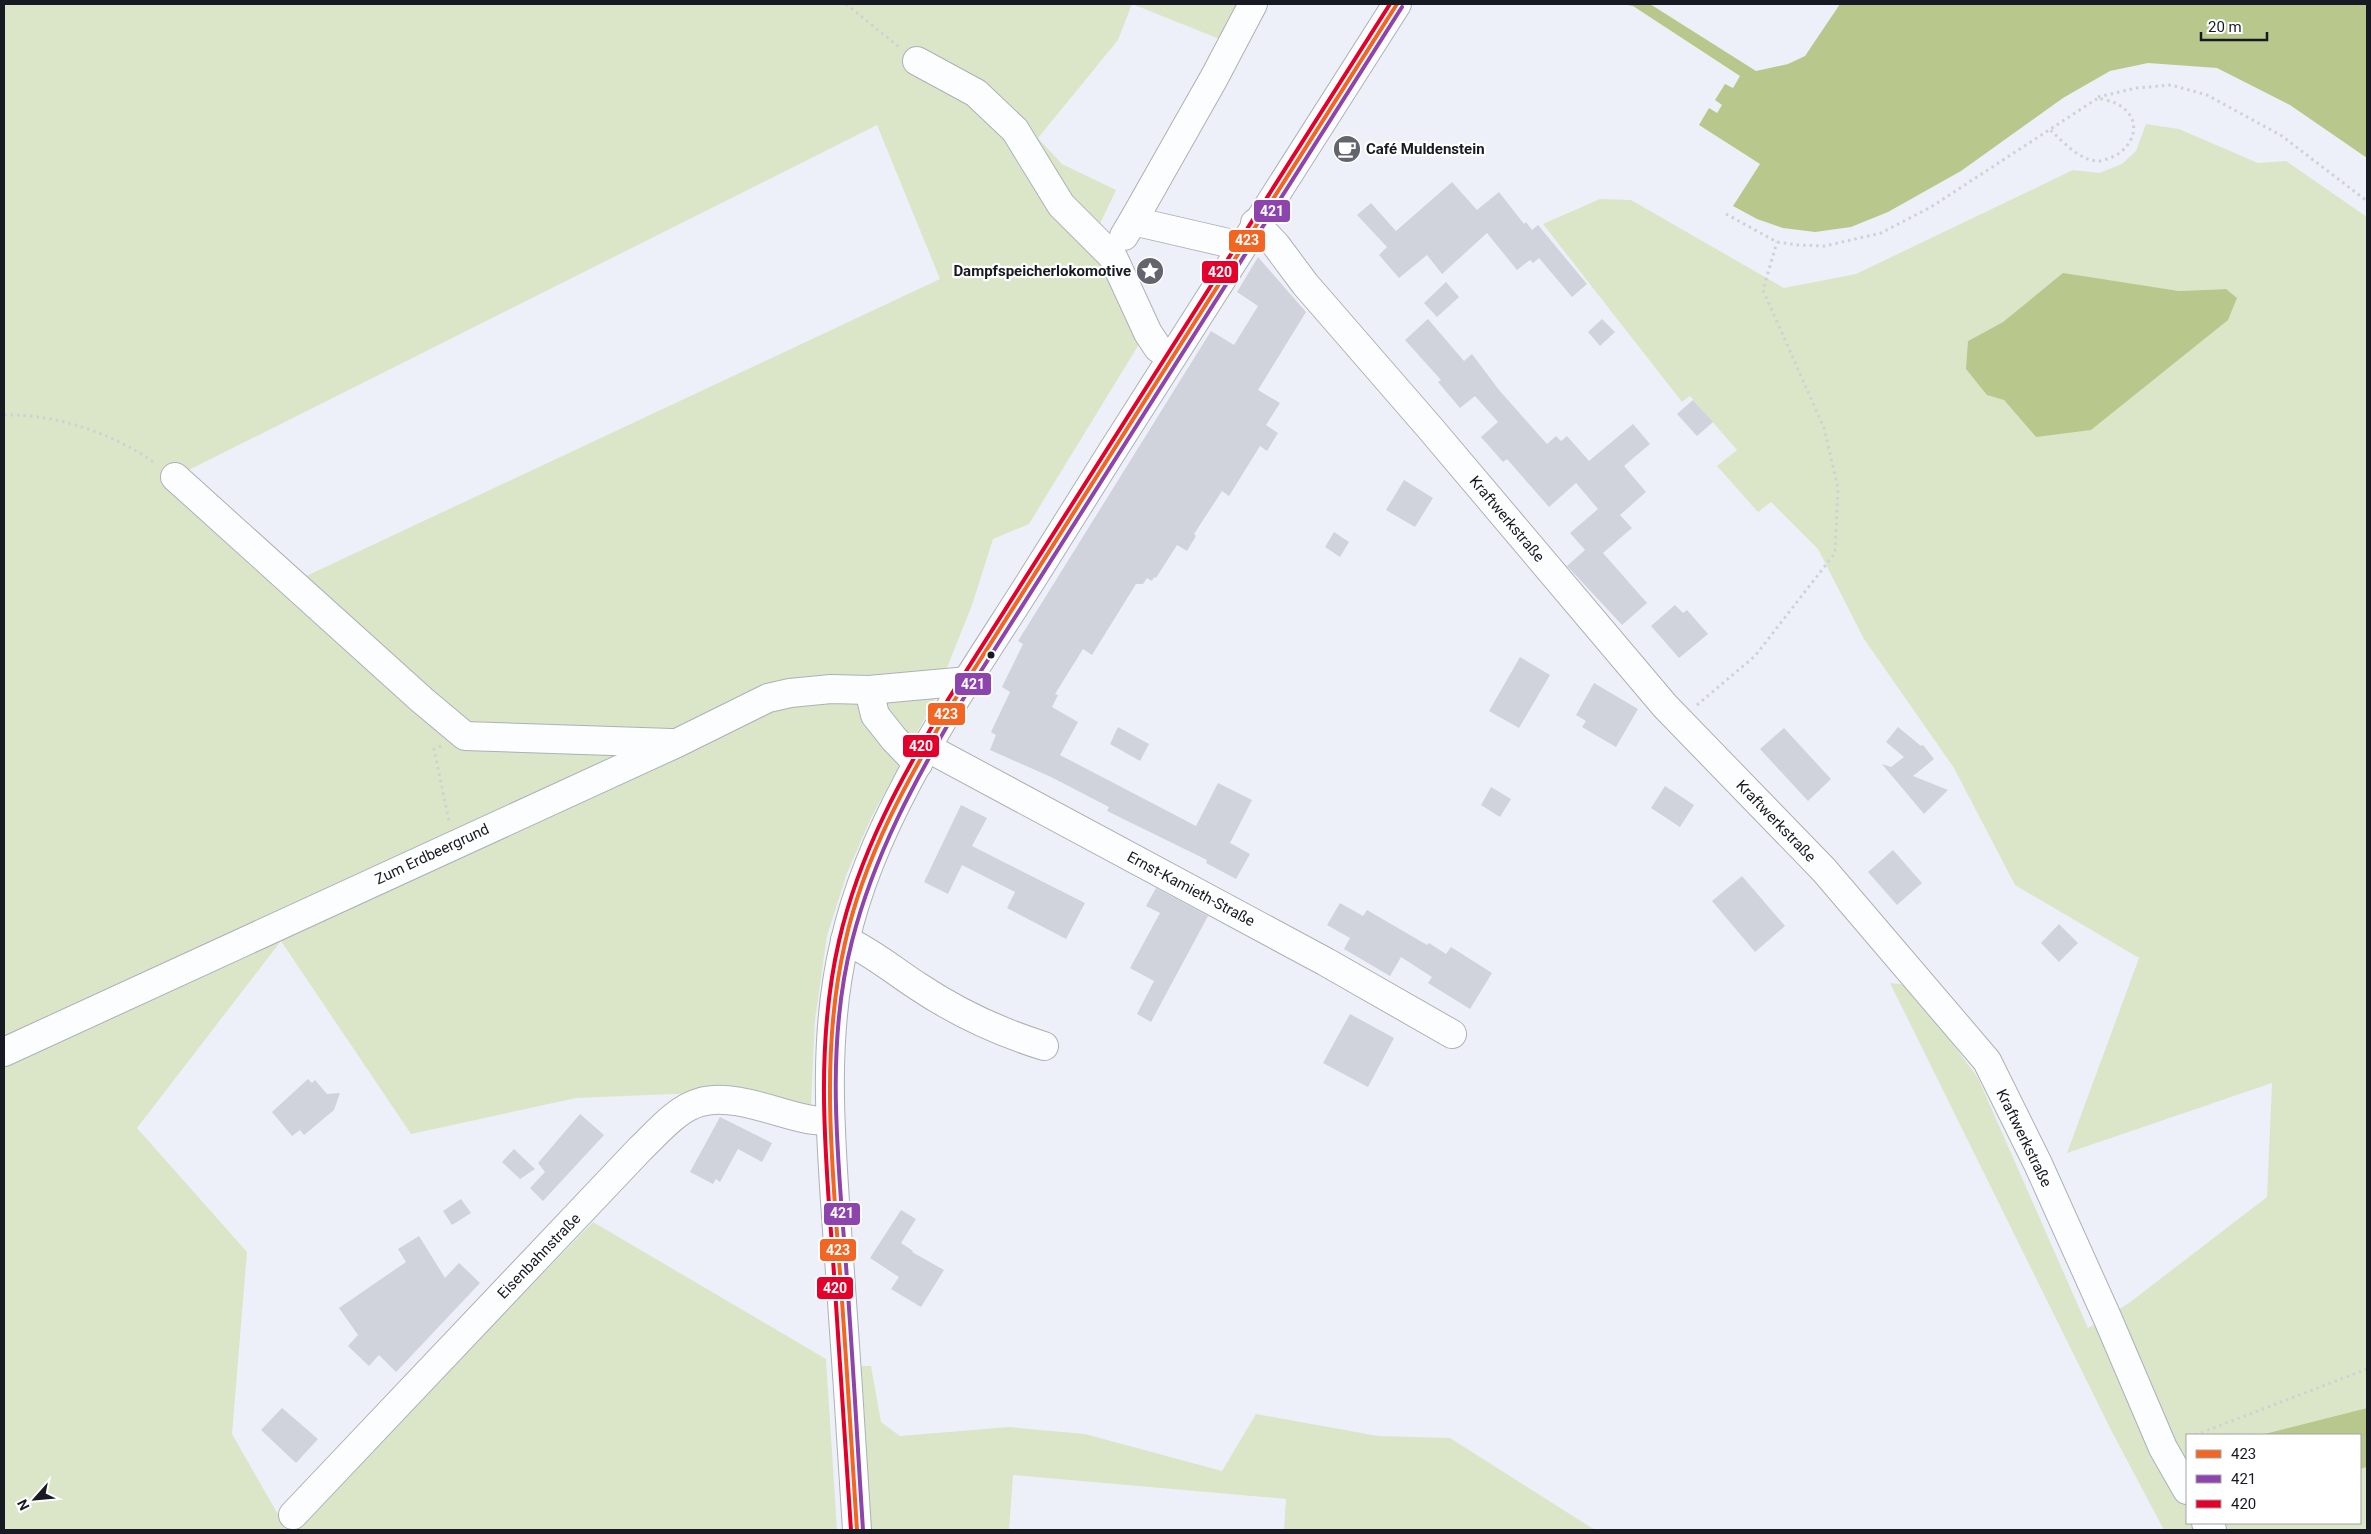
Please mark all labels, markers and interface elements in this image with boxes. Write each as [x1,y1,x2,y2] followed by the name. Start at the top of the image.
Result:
[2201,10,2267,42] scale bar
[2208,18,2242,36] text: 20 m
[1332,134,1362,164] cafe icon: Café Muldenstein
[1366,140,1485,158] place label: Café Muldenstein
[1253,199,1291,223] line badge: 421
[1260,203,1284,219] text: 421
[1228,229,1266,253] line badge: 423
[1235,232,1259,248] text: 423
[1135,256,1165,286] place icon: Dampfspeicherlokomotive
[1201,260,1239,284] line badge: 420
[953,262,1131,280] place label: Dampfspeicherlokomotive
[1208,264,1232,280] text: 420
[1466,472,1548,566] street label: Kraftwerkstraße
[986,650,996,660] unlabelled marker
[954,672,992,696] line badge: 421
[961,676,985,692] text: 421
[927,702,966,726] line badge: 423
[934,706,958,722] text: 423
[902,734,940,758] line badge: 420
[909,738,933,754] text: 420
[1732,776,1820,866] street label: Kraftwerkstraße
[372,820,492,888] street label: Zum Erdbeergrund
[1124,848,1258,930] street label: Ernst-Kamieth-Straße
[1992,1086,2056,1190] street label: Kraftwerkstraße
[823,1202,861,1226] line badge: 421
[830,1205,854,1221] text: 421
[494,1210,584,1302] street label: Eisenbahnstraße
[819,1238,857,1262] line badge: 423
[826,1242,850,1258] text: 423
[816,1276,854,1300] line badge: 420
[823,1280,847,1296] text: 420
[2186,1434,2361,1524] legend
[2231,1445,2256,1463] text: 423
[2231,1470,2256,1488] text: 421
[10,1474,60,1524] north arrow
[2231,1495,2256,1513] text: 420
[14,1497,33,1513] text: N

